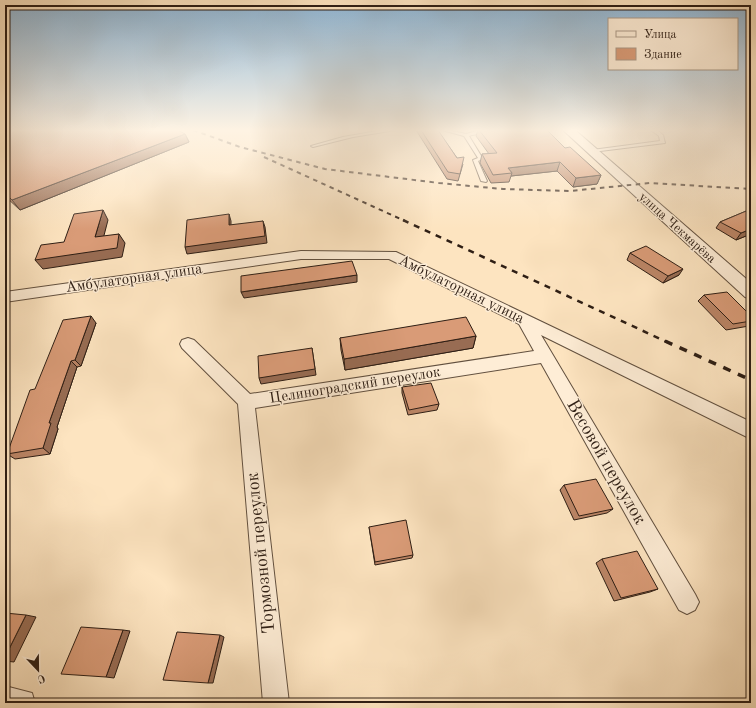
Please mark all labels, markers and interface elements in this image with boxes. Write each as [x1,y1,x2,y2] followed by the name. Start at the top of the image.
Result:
[608,18,738,70] legend
[644,29,677,41] text: Улица
[644,49,682,61] text: Здание
[636,190,718,266] street label: улица Чекмарёва
[396,253,527,327] street label: Амбулаторная улица
[65,262,204,296] street label: Амбулаторная улица
[268,365,442,407] street label: Целиноградский переулок
[563,396,649,528] street label: Весовой переулок
[244,472,278,634] street label: Тормозной переулок
[18,650,58,690] north arrow
[36,671,47,684] text: С

